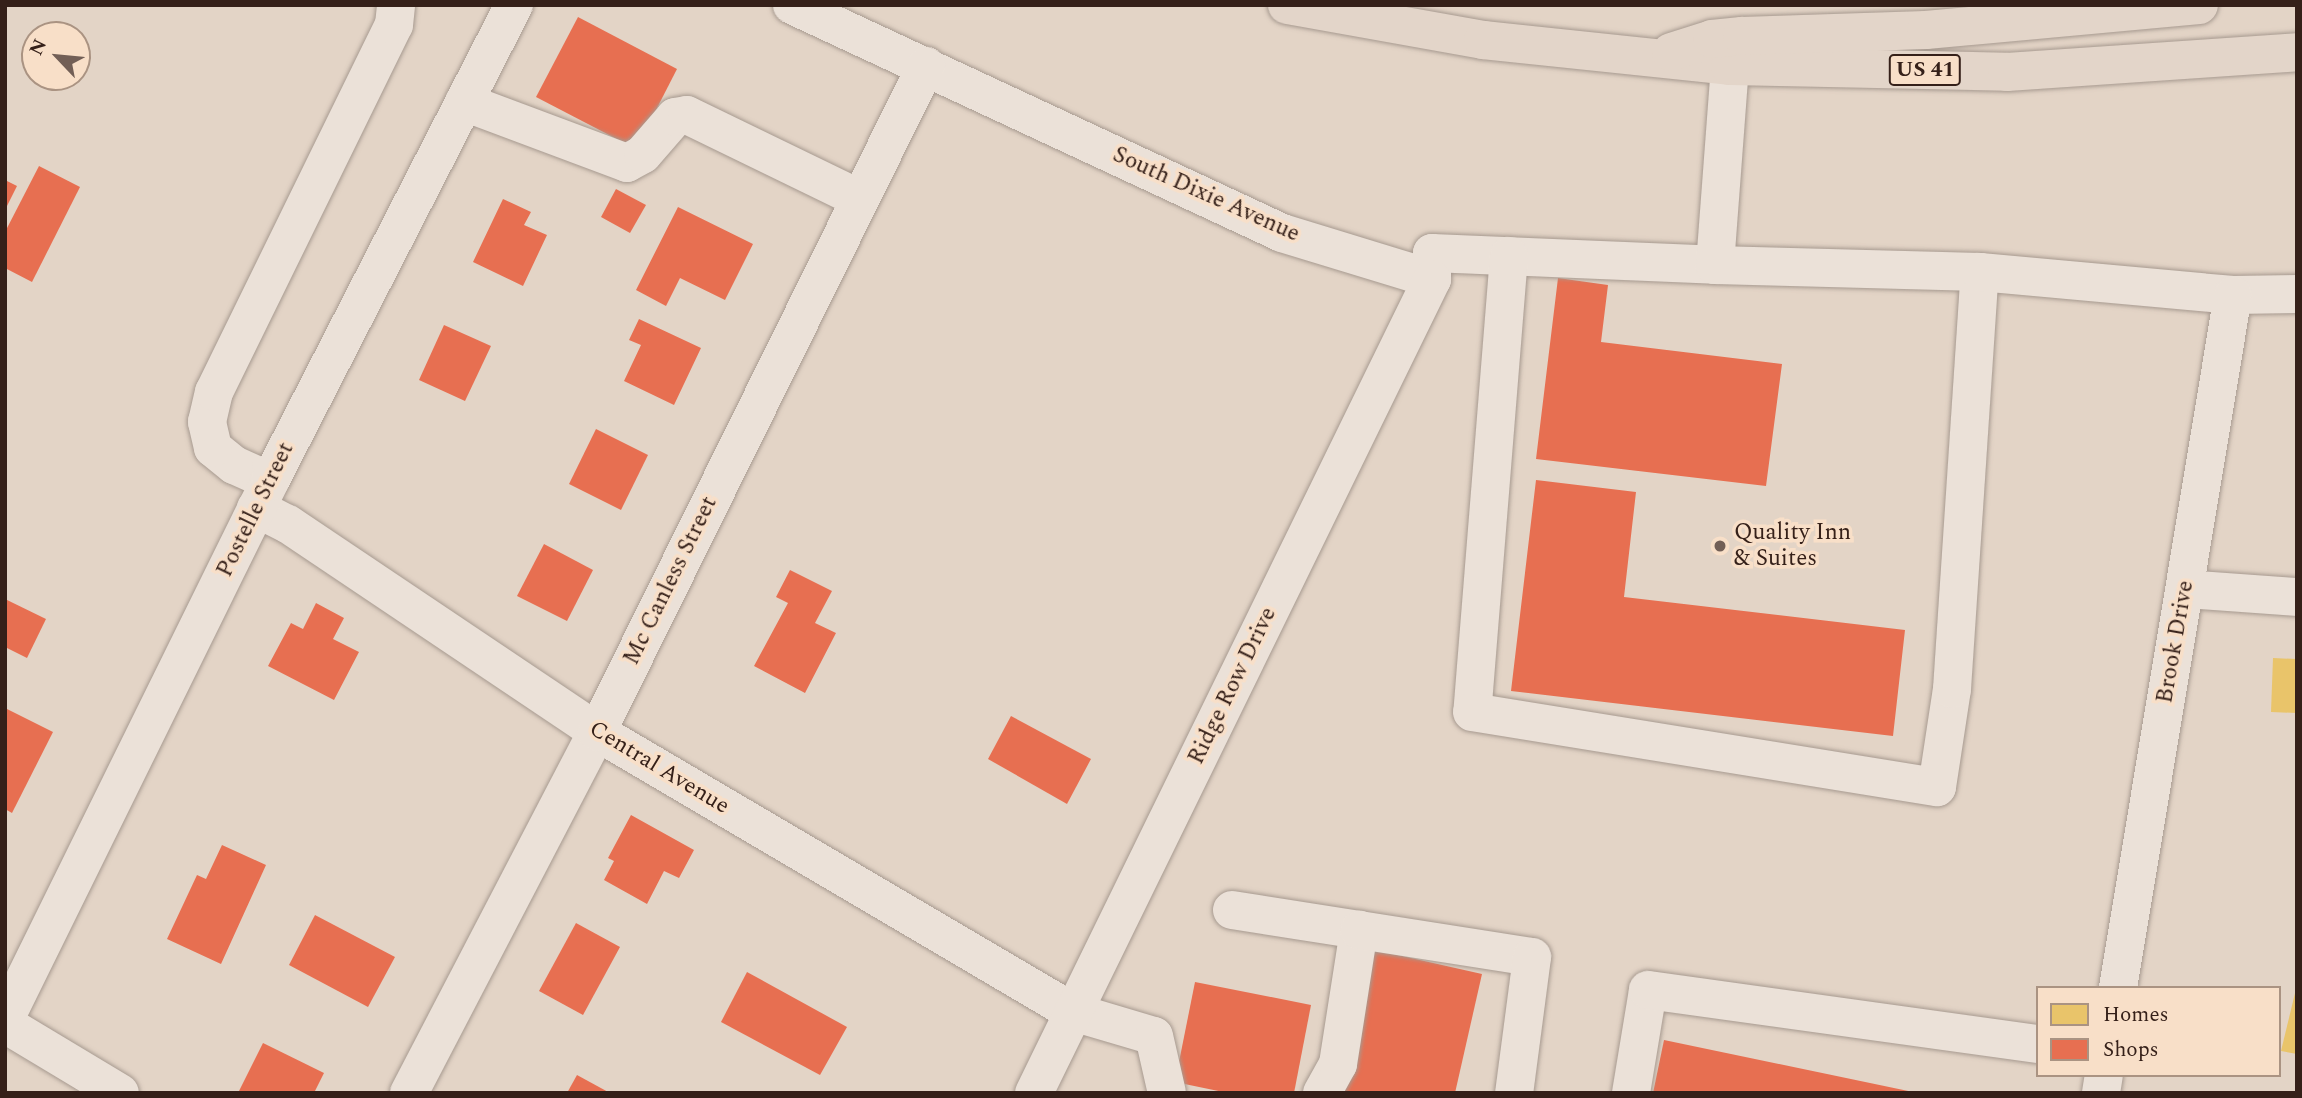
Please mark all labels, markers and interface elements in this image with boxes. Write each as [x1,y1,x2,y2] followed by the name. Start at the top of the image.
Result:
[21,21,91,91] north arrow
[22,34,55,61] text: N
[1888,52,1962,88] road number: US 41
[1108,141,1304,249] street label: South Dixie Avenue
[212,438,300,582] street label: Postelle Street
[618,492,724,670] street label: Mc Canless Street
[1734,519,1851,573] place label: Quality Inn & Suites
[1712,538,1728,554] marker: Quality Inn & Suites
[2152,578,2200,706] street label: Brook Drive
[1183,603,1283,769] street label: Ridge Row Drive
[584,715,734,821] street label: Central Avenue
[2036,986,2281,1077] legend
[2103,999,2169,1031] text: Homes
[2103,1034,2159,1066] text: Shops

